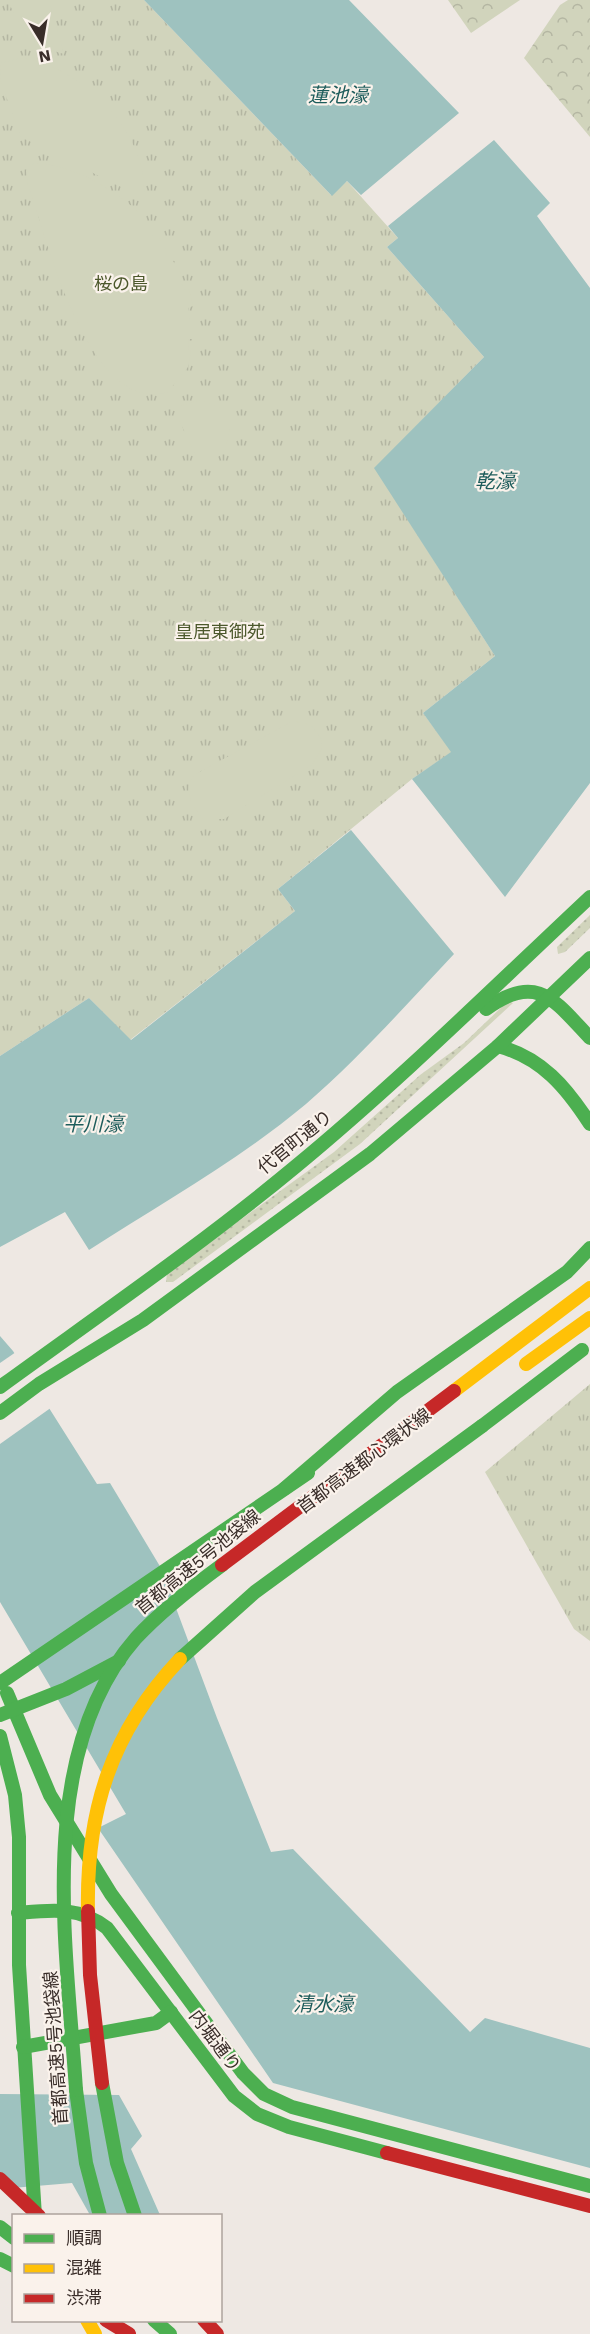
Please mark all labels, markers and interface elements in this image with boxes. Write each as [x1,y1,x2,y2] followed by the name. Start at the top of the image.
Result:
[12,12,72,72] north arrow
[37,46,52,67] text: N
[308,83,371,107] water label: 蓮池濠
[94,273,148,294] park label: 桜の島
[475,469,518,493] water label: 乾濠
[175,621,265,642] park label: 皇居東御苑
[253,1105,336,1178] street label: 代官町通り
[63,1112,126,1136] water label: 平川濠
[293,1403,435,1518] street label: 首都高速都心環状線
[131,1505,264,1618] street label: 首都高速5号池袋線
[40,1970,71,2126] street label: 首都高速5号池袋線
[293,1992,356,2016] water label: 清水濠
[185,2006,245,2076] street label: 内堀通り
[12,2214,222,2322] legend
[66,2227,102,2248] text: 順調
[66,2257,102,2278] text: 混雑
[66,2287,102,2308] text: 渋滞

